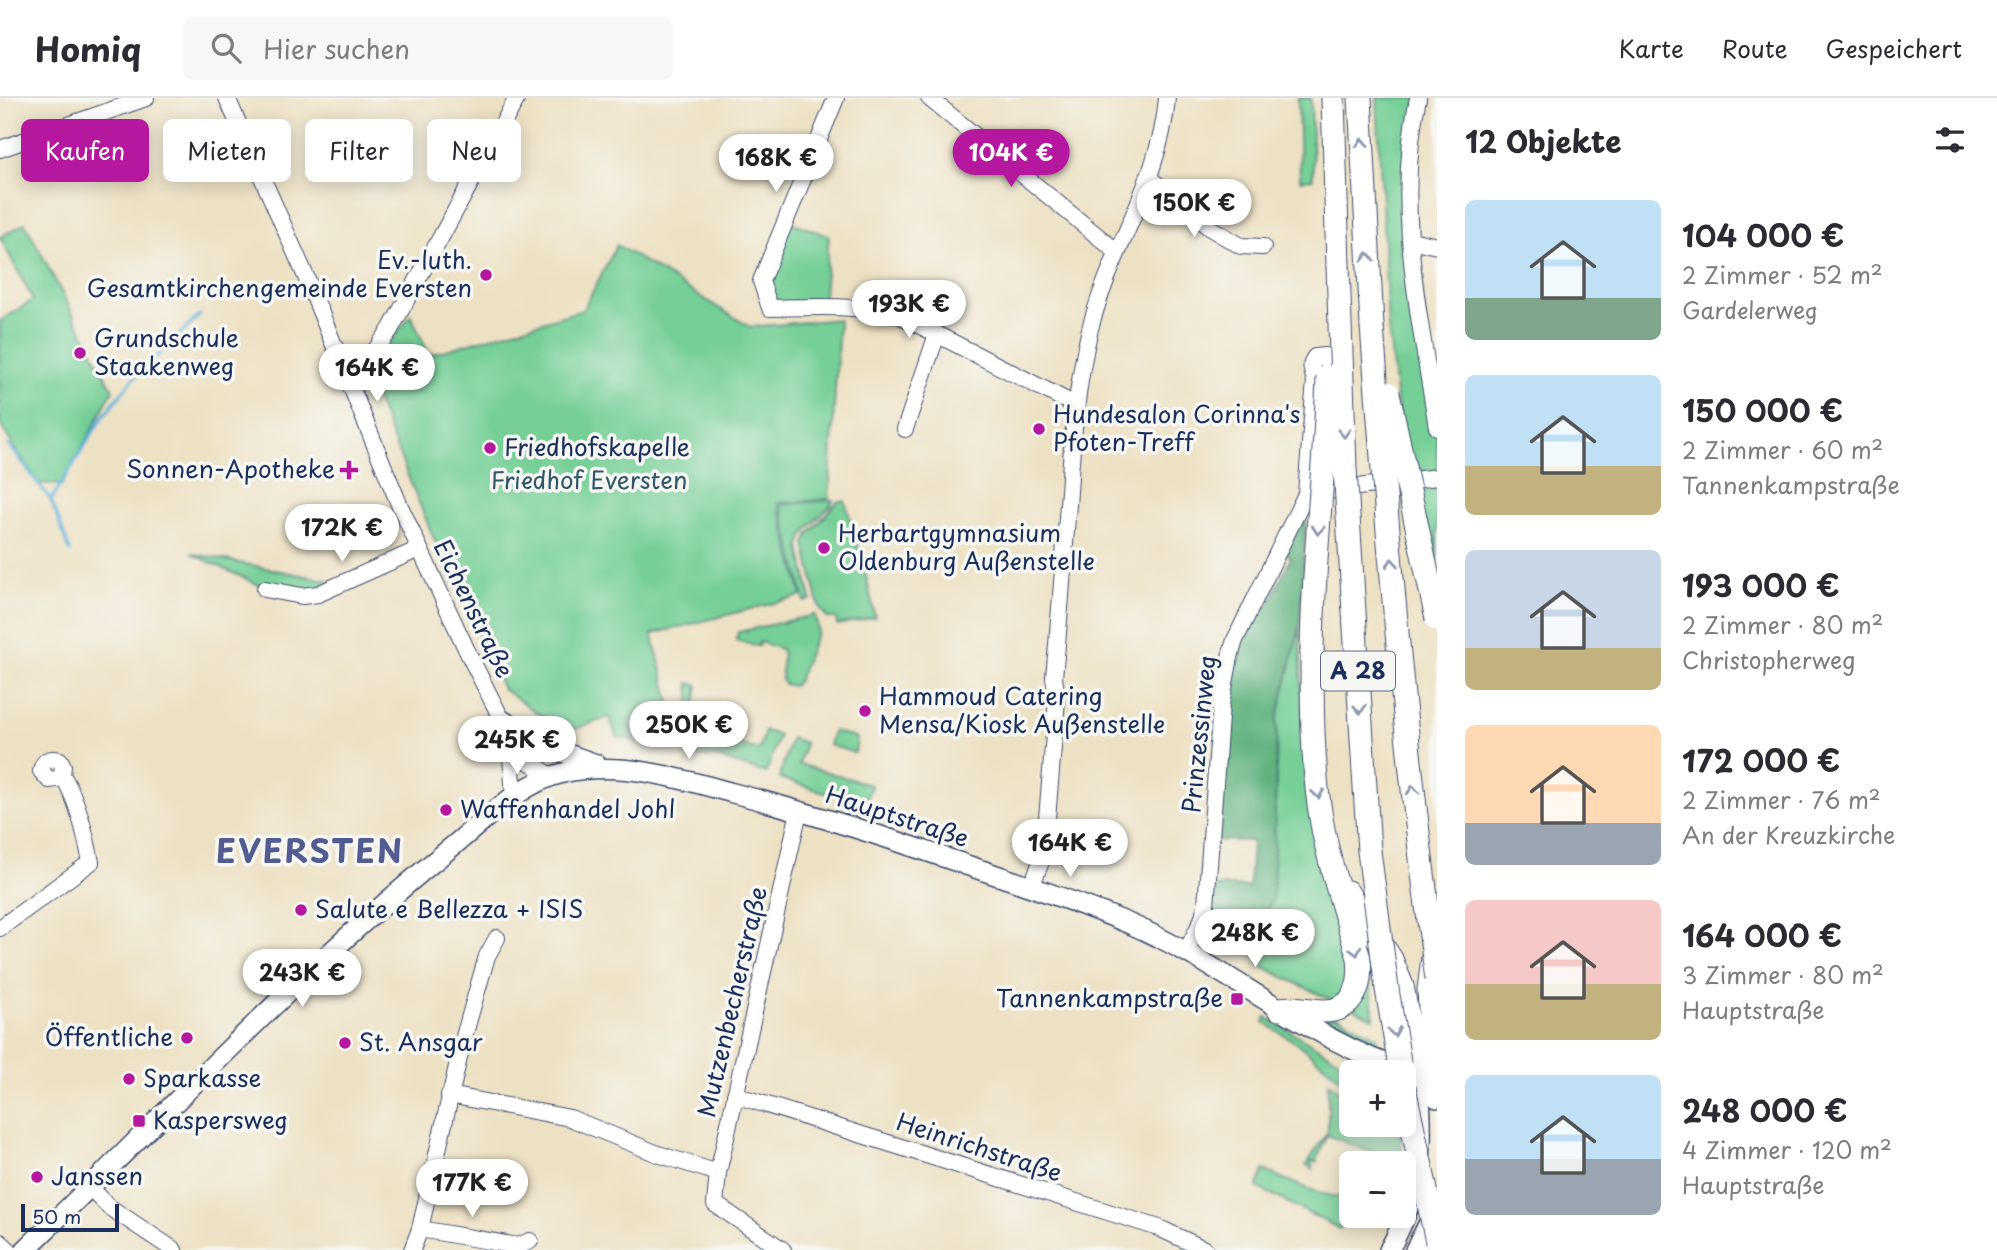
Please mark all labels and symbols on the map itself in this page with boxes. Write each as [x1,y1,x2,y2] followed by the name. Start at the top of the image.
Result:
[954,130,1068,189] pin: 104K €
[719,134,833,194] pin: 168K €
[1354,137,1369,148] one-way arrow
[1137,180,1251,239] pin: 150K €
[87,241,472,305] place label: Ev.-luth. Gesamtkirchengemeinde Eversten
[1360,252,1375,263] one-way arrow
[478,267,494,283] marker: Ev.-luth. Gesamtkirchengemeinde Eversten
[852,280,966,340] pin: 193K €
[94,319,239,383] place label: Grundschule Staakenweg
[320,344,434,404] pin: 164K €
[72,345,88,361] marker: Grundschule Staakenweg
[1053,395,1300,459] place label: Hundesalon Corinna's Pfoten-Treff
[1031,421,1047,437] marker: Hundesalon Corinna's Pfoten-Treff
[1336,427,1351,438] one-way arrow
[504,428,690,464] place label: Friedhofskapelle
[482,440,498,456] marker: Friedhofskapelle
[126,450,335,486] place label: Sonnen-Apotheke
[491,461,687,497] park label: Friedhof Eversten
[341,462,357,478] marker: Sonnen-Apotheke
[285,504,399,564] pin: 172K €
[838,514,1094,578] place label: Herbartgymnasium Oldenburg Außenstelle
[1311,525,1326,536] one-way arrow
[426,533,524,683] street label: Eichenstraße
[816,540,832,556] marker: Herbartgymnasium Oldenburg Außenstelle
[1385,557,1400,568] one-way arrow
[1321,652,1395,691] road number: A 28
[1172,653,1224,815] street label: Prinzessinweg
[879,677,1165,741] place label: Hammoud Catering Mensa/Kiosk Außenstelle
[632,702,746,761] pin: 250K €
[857,703,873,719] marker: Hammoud Catering Mensa/Kiosk Außenstelle
[1352,703,1367,714] one-way arrow
[460,716,574,776] pin: 245K €
[821,775,974,855] street label: Hauptstraße
[1406,784,1421,795] one-way arrow
[1310,789,1325,800] one-way arrow
[460,790,675,826] place label: Waffenhandel Johl
[438,802,454,818] marker: Waffenhandel Johl
[1013,820,1127,879] pin: 164K €
[216,826,404,874] district label: EVERSTEN
[687,883,775,1120] street label: Mutzenbecherstraße
[315,890,583,926] place label: Salute e Bellezza + ISIS
[293,902,309,918] marker: Salute e Bellezza + ISIS
[1198,910,1312,969] pin: 248K €
[1348,945,1362,957] one-way arrow
[245,950,359,1009] pin: 243K €
[996,979,1223,1015] place label: Tannenkampstraße
[1229,991,1245,1007] marker: Tannenkampstraße
[45,1018,173,1054] place label: Öffentliche
[359,1023,483,1059] place label: St. Ansgar
[1386,1026,1401,1038] one-way arrow
[179,1030,195,1046] marker: Öffentliche
[337,1035,353,1051] marker: St. Ansgar
[143,1059,261,1095] place label: Sparkasse
[121,1071,137,1087] marker: Sparkasse
[153,1101,288,1137] place label: Kaspersweg
[892,1102,1067,1190] street label: Heinrichstraße
[131,1113,147,1129] marker: Kaspersweg
[51,1157,143,1193] place label: Janssen
[415,1160,529,1219] pin: 177K €
[29,1169,45,1185] marker: Janssen
[21,1201,119,1233] scale bar

